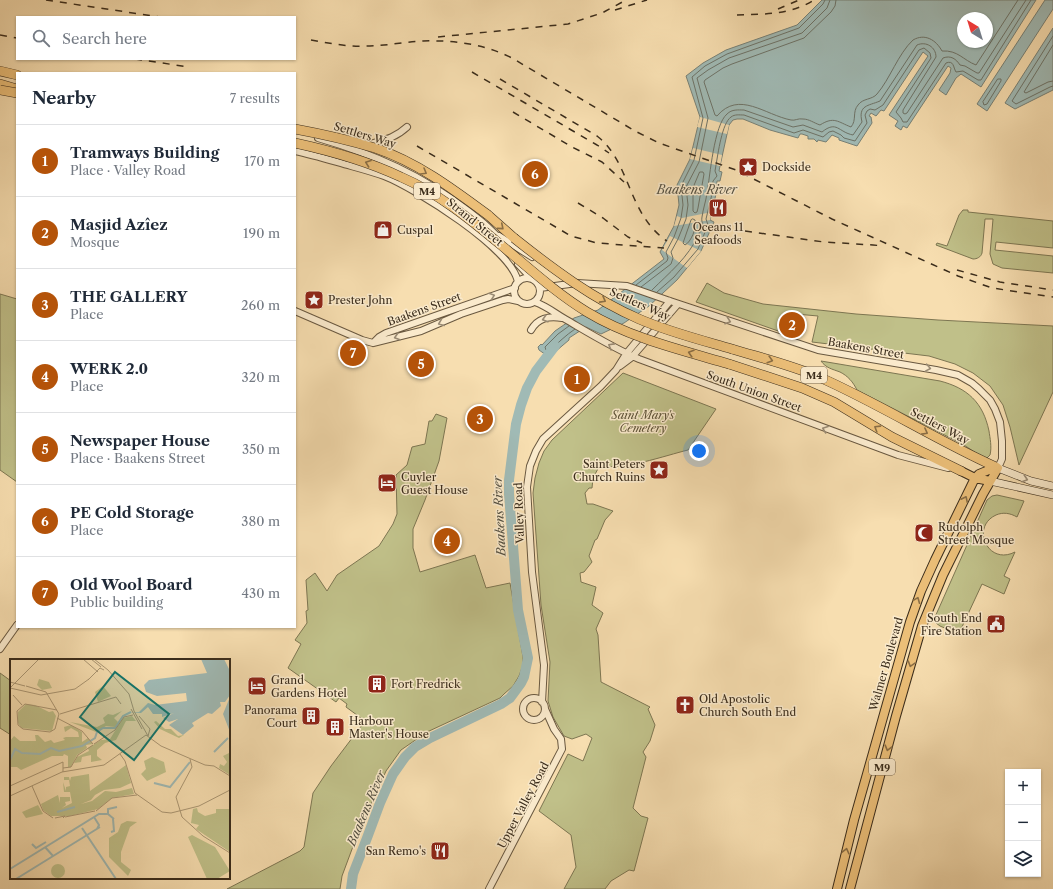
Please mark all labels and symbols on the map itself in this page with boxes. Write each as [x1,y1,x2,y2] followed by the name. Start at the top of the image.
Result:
[957,12,993,48] north arrow
[332,119,399,151] street label: Settlers Way
[737,156,759,178] place icon: Dockside
[365,159,372,167] one-way arrow
[522,159,548,189] pin: 6
[762,160,811,174] place label: Dockside
[420,167,427,174] one-way arrow
[656,182,739,197] water label: Baakens River
[414,183,440,199] road number: M4
[444,195,506,249] street label: Strand Street
[707,197,729,219] restaurant icon: Oceans 11 Seafoods
[372,219,394,241] shop icon: Cuspal
[693,220,744,247] place label: Oceans 11 Seafoods
[496,222,504,229] one-way arrow
[397,223,434,237] place label: Cuspal
[608,284,673,324] street label: Settlers Way
[303,289,325,311] place icon: Prester John
[385,289,463,329] street label: Baakens Street
[489,292,496,300] one-way arrow
[328,293,392,307] place label: Prester John
[599,296,606,303] one-way arrow
[779,310,805,340] pin: 2
[542,314,549,323] one-way arrow
[724,316,731,324] one-way arrow
[437,318,444,326] one-way arrow
[394,332,401,341] one-way arrow
[827,334,905,362] street label: Baakens Street
[340,338,366,368] pin: 7
[608,343,615,350] one-way arrow
[408,349,434,379] pin: 5
[688,349,695,358] one-way arrow
[766,355,773,364] one-way arrow
[925,363,931,372] one-way arrow
[564,364,590,394] pin: 1
[705,367,803,415] street label: South Union Street
[801,367,827,383] road number: M4
[467,404,493,434] pin: 3
[908,405,973,448] street label: Settlers Way
[611,408,675,435] park label: Saint Mary's Cemetery
[822,425,829,433] one-way arrow
[874,425,881,432] one-way arrow
[921,427,929,435] one-way arrow
[689,441,709,461] your location
[573,457,645,484] place label: Saint Peters Church Ruins
[648,459,670,481] place icon: Saint Peters Church Ruins
[401,470,468,497] place label: Cuyler Guest House
[376,472,398,494] hotel icon: Cuyler Guest House
[489,474,509,557] water label: Baakens River
[1021,474,1028,483] one-way arrow
[511,482,527,545] street label: Valley Road
[960,496,967,504] one-way arrow
[938,520,1014,547] place label: Rudolph Street Mosque
[913,522,935,544] mosque icon: Rudolph Street Mosque
[434,526,460,556] pin: 4
[913,597,921,604] one-way arrow
[921,611,982,638] place label: South End Fire Station
[985,613,1007,635] public building icon: South End Fire Station
[866,615,906,713] street label: Walmer Boulevard
[10,659,230,879] inset map
[907,660,916,667] one-way arrow
[271,673,348,700] place label: Grand Gardens Hotel
[366,673,388,695] building icon: Fort Fredrick
[246,675,268,697] hotel icon: Grand Gardens Hotel
[391,677,461,691] place label: Fort Fredrick
[699,692,797,719] place label: Old Apostolic Church South End
[674,694,696,716] church icon: Old Apostolic Church South End
[244,703,297,730] place label: Panorama Court
[300,705,322,727] building icon: Panorama Court
[349,714,429,741] place label: Harbour Master's House
[324,716,346,738] building icon: Harbour Master's House
[884,744,892,751] one-way arrow
[494,759,552,851] street label: Upper Valley Road
[869,759,895,775] road number: M9
[343,767,389,849] water label: Baakens River
[429,840,451,862] restaurant icon: San Remo's
[366,844,426,858] place label: San Remo's
[841,848,850,855] one-way arrow

